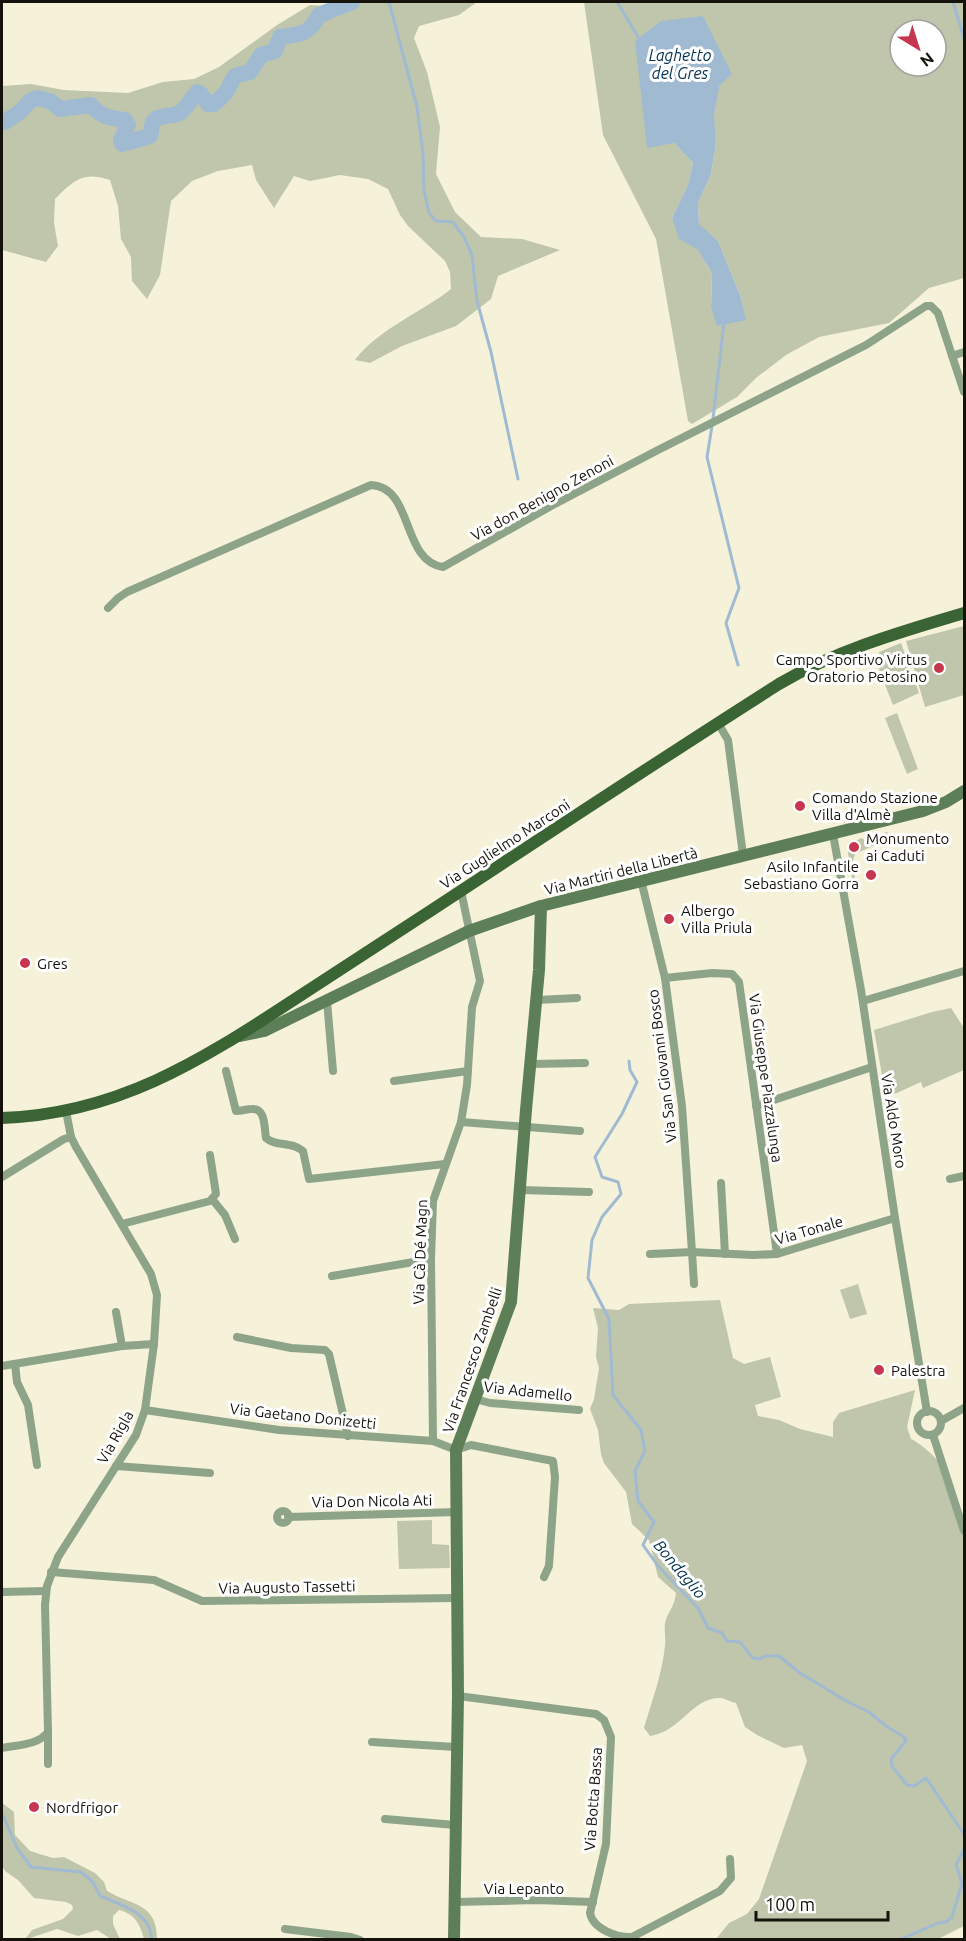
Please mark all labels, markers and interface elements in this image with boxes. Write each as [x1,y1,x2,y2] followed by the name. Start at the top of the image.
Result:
[888,18,948,78] north arrow
[649,46,712,82] water label: Laghetto del Gres
[917,49,937,71] text: N
[468,452,616,544] street label: Via don Benigno Zenoni
[776,651,927,685] place label: Campo Sportivo Virtus Oratorio Petosino
[932,661,946,675] marker: Campo Sportivo Virtus Oratorio Petosino
[812,789,938,823] place label: Comando Stazione Villa d'Almè
[437,796,573,892] street label: Via Guglielmo Marconi
[793,799,807,813] marker: Comando Stazione Villa d'Almè
[866,830,949,864] place label: Monumento ai Caduti
[847,840,861,854] marker: Monumento ai Caduti
[543,844,699,898] street label: Via Martiri della Libertà
[744,858,859,892] place label: Asilo Infantile Sebastiano Gorra
[864,868,878,882] marker: Asilo Infantile Sebastiano Gorra
[681,902,752,936] place label: Albergo Villa Priula
[662,912,676,926] marker: Albergo Villa Priula
[37,955,67,972] place label: Gres
[18,956,32,970] marker: Gres
[644,988,680,1144] street label: Via San Giovanni Bosco
[746,993,786,1163] street label: Via Giuseppe Piazzalunga
[878,1072,910,1170] street label: Via Aldo Moro
[410,1199,430,1305] street label: Via Cà Dé Magn
[773,1212,845,1248] street label: Via Tonale
[439,1285,505,1435] street label: Via Francesco Zambelli
[891,1362,946,1379] place label: Palestra
[872,1363,886,1377] marker: Palestra
[483,1378,573,1404] street label: Via Adamello
[229,1400,377,1432] street label: Via Gaetano Donizetti
[93,1407,137,1467] street label: Via Rigla
[312,1491,432,1511] street label: Via Don Nicola Ati
[650,1536,710,1602] water label: Bondaglio
[218,1577,356,1597] street label: Via Augusto Tassetti
[581,1747,605,1851] street label: Via Botta Bassa
[46,1799,118,1816] place label: Nordfrigor
[27,1800,41,1814] marker: Nordfrigor
[484,1880,564,1897] street label: Via Lepanto
[756,1884,888,1922] scale bar
[765,1894,815,1914] text: 100 m

